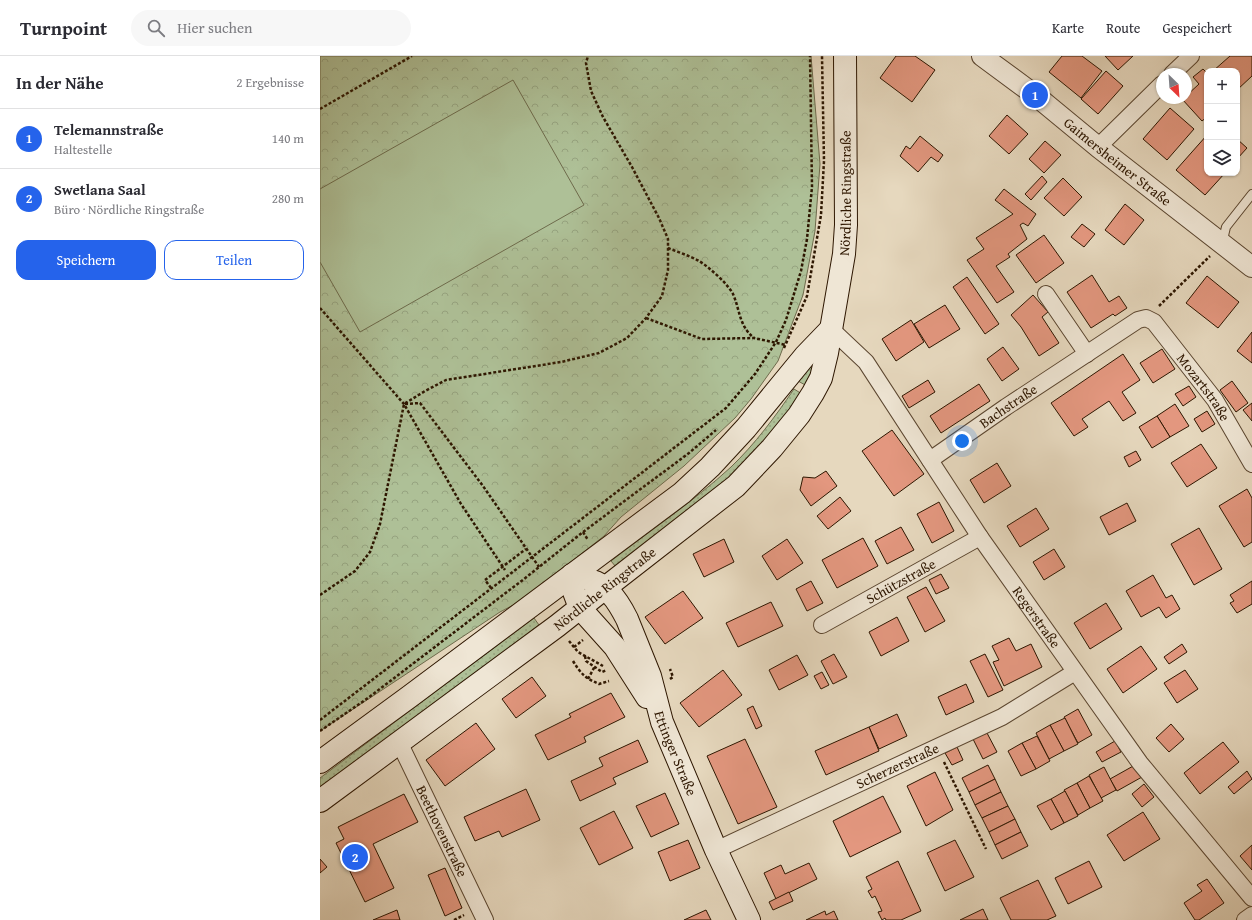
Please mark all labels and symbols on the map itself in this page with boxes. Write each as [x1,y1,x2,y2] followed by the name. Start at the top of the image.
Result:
[1156,68,1192,104] north arrow
[1022,80,1048,110] pin: 1
[1060,113,1176,211] street label: Gaimersheimer Straße
[834,130,856,256] street label: Nördliche Ringstraße
[1172,349,1235,425] street label: Mozartstraße
[975,379,1041,433] street label: Bachstraße
[952,431,972,451] your location
[549,542,660,635] street label: Nördliche Ringstraße
[862,554,939,609] street label: Schützstraße
[1008,582,1066,652] street label: Regerstraße
[650,709,702,799] street label: Ettinger Straße
[853,738,942,794] street label: Scherzerstraße
[411,782,473,881] street label: Beethovenstraße
[342,842,368,872] pin: 2

